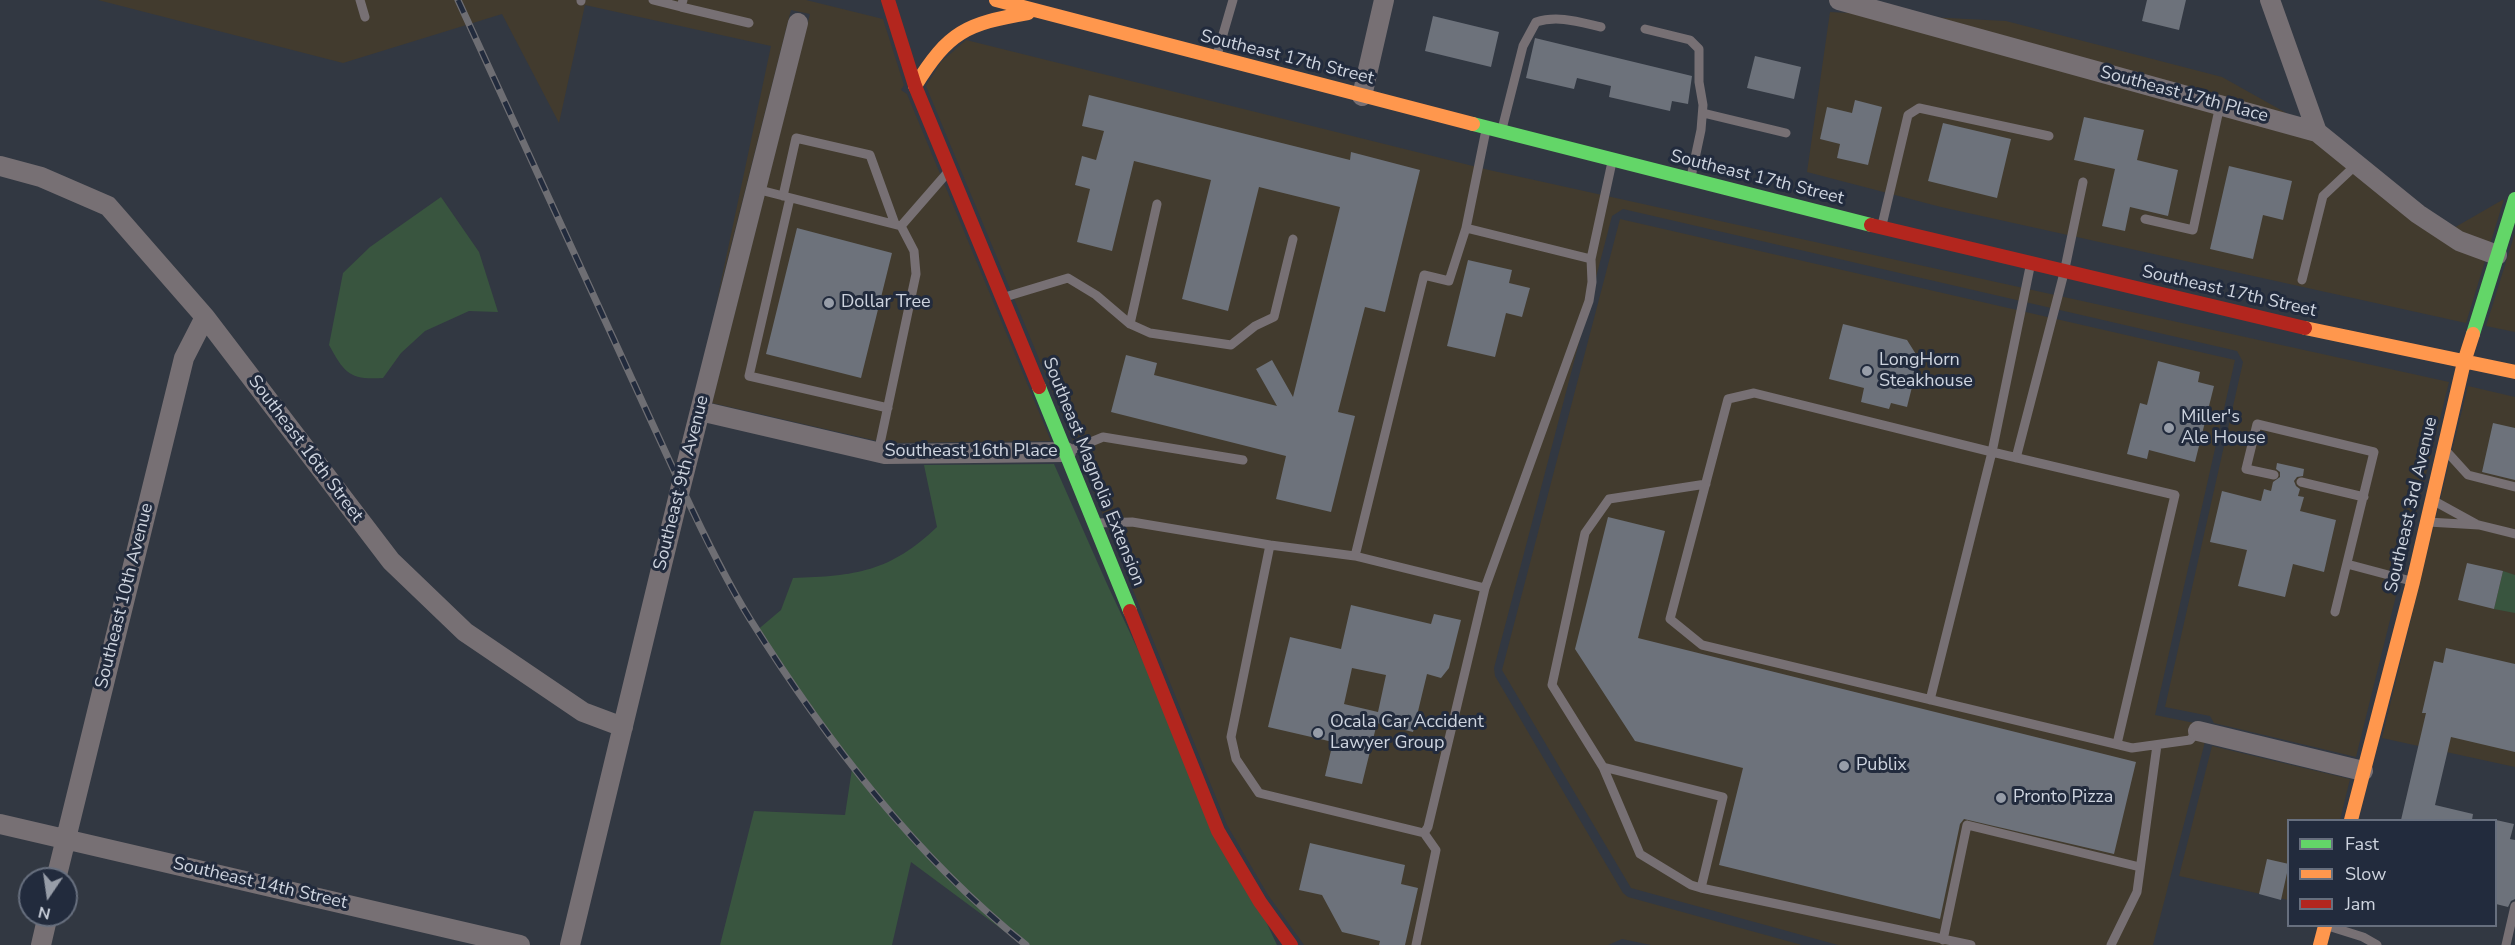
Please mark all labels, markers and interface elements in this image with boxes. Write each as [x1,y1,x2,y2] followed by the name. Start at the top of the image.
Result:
[1198,26,1376,90] street label: Southeast 17th Street
[2098,62,2270,128] street label: Southeast 17th Place
[1668,146,1846,210] street label: Southeast 17th Street
[2140,261,2318,323] street label: Southeast 17th Street
[841,292,931,314] place label: Dollar Tree
[822,296,836,310] marker: Dollar Tree
[1879,350,1973,392] place label: LongHorn Steakhouse
[1037,355,1149,589] street label: Southeast Magnolia Extension
[1860,364,1874,378] marker: LongHorn Steakhouse
[243,371,367,527] street label: Southeast 16th Street
[650,393,714,573] street label: Southeast 9th Avenue
[2181,407,2266,450] place label: Miller's Ale House
[2381,415,2443,595] street label: Southeast 3rd Avenue
[2162,421,2176,435] marker: Miller's Ale House
[884,441,1058,463] street label: Southeast 16th Place
[91,501,159,691] street label: Southeast 10th Avenue
[1330,712,1484,754] place label: Ocala Car Accident Lawyer Group
[1311,726,1325,740] marker: Ocala Car Accident Lawyer Group
[1856,755,1907,777] place label: Publix
[1837,759,1851,773] marker: Publix
[2013,787,2113,809] place label: Pronto Pizza
[1994,791,2008,805] marker: Pronto Pizza
[2287,819,2497,927] legend
[2345,832,2379,856] text: Fast
[171,853,349,915] street label: Southeast 14th Street
[2345,862,2386,886] text: Slow
[18,867,78,927] north arrow
[2345,892,2376,916] text: Jam
[36,901,53,925] text: N

